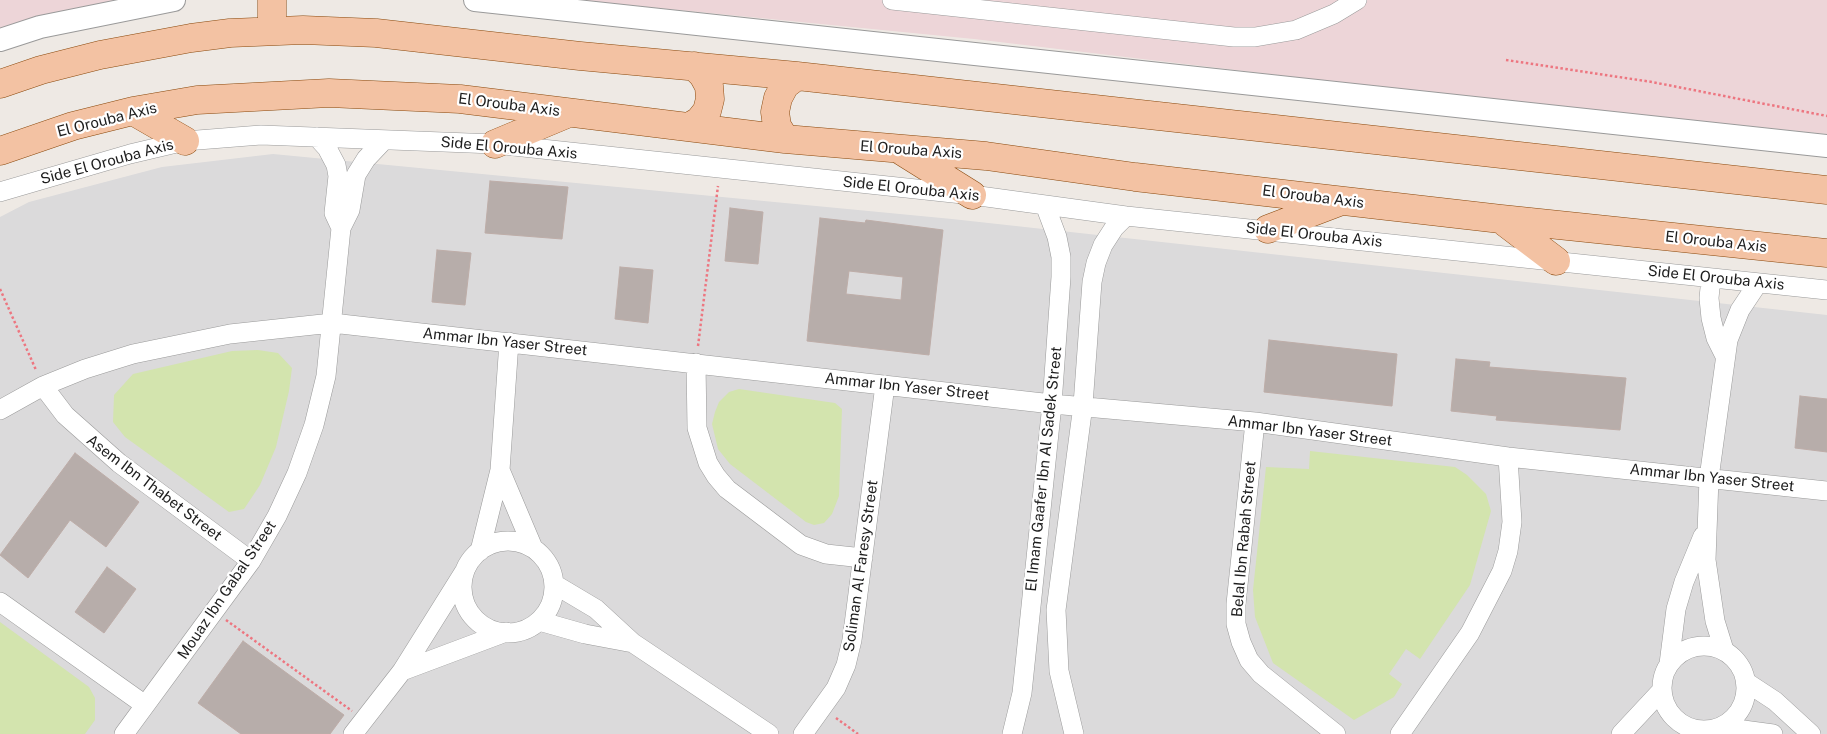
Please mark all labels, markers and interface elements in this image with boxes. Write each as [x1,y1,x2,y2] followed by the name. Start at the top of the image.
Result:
[457,90,561,120] street label: El Orouba Axis
[55,99,159,141] street label: El Orouba Axis
[440,133,578,163] street label: Side El Orouba Axis
[38,136,176,188] street label: Side El Orouba Axis
[859,137,963,163] street label: El Orouba Axis
[842,173,980,205] street label: Side El Orouba Axis
[1261,182,1365,212] street label: El Orouba Axis
[1245,219,1383,251] street label: Side El Orouba Axis
[1664,228,1768,256] street label: El Orouba Axis
[1647,262,1785,294] street label: Side El Orouba Axis
[422,324,588,360] street label: Ammar Ibn Yaser Street
[1022,345,1066,593] street label: El Imam Gaafer Ibn Al Sadek Street
[824,369,990,405] street label: Ammar Ibn Yaser Street
[1227,412,1393,450] street label: Ammar Ibn Yaser Street
[83,431,225,545] street label: Asem Ibn Thabet Street
[1228,460,1260,618] street label: Belal Ibn Rabah Street
[1629,460,1795,496] street label: Ammar Ibn Yaser Street
[840,479,882,653] street label: Soliman Al Faresy Street
[174,517,280,663] street label: Mouaz Ibn Gabal Street

